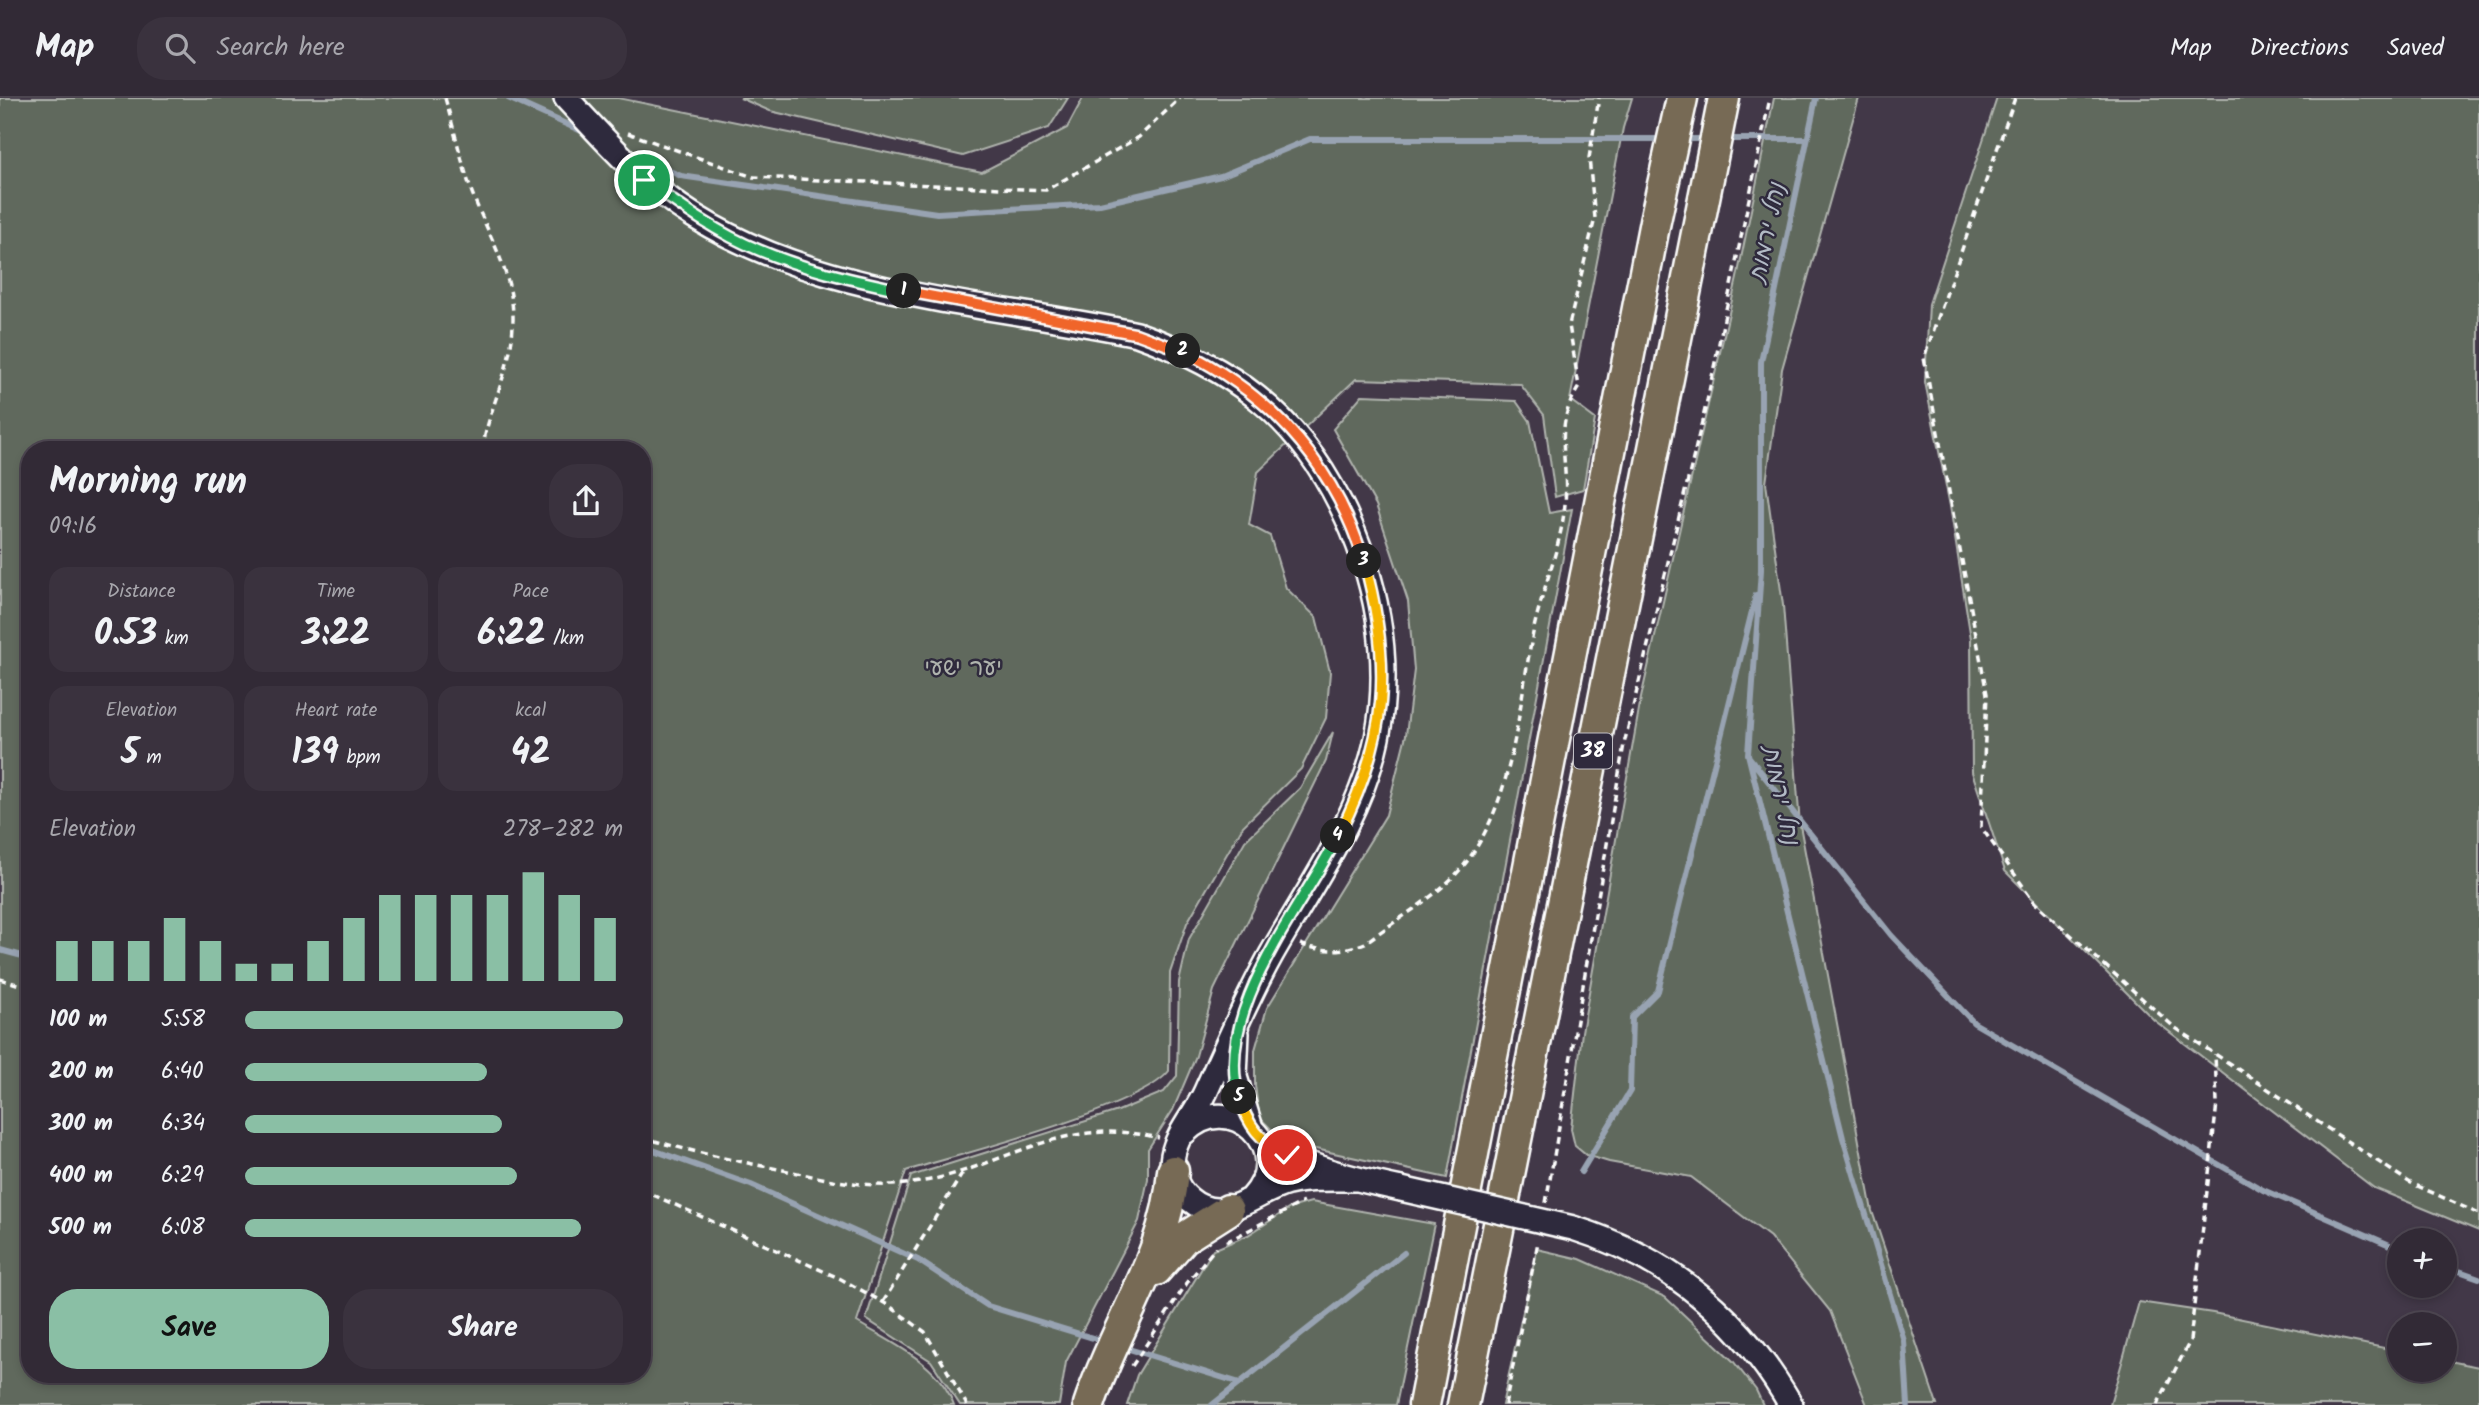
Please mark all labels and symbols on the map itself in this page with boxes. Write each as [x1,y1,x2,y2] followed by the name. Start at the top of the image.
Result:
[614,150,674,210] pin
[1738,178,1798,288] water label: נחל ירמות
[886,274,922,308] pin: 1
[1166,334,1200,368] pin: 2
[1346,544,1382,578] pin: 3
[924,651,1002,687] park label: יער ישעי
[1574,734,1612,768] road number: 38
[1750,740,1810,850] water label: נחל ירמות
[1320,818,1356,854] pin: 4
[1222,1080,1256,1114] pin: 5
[1257,1125,1317,1185] pin

